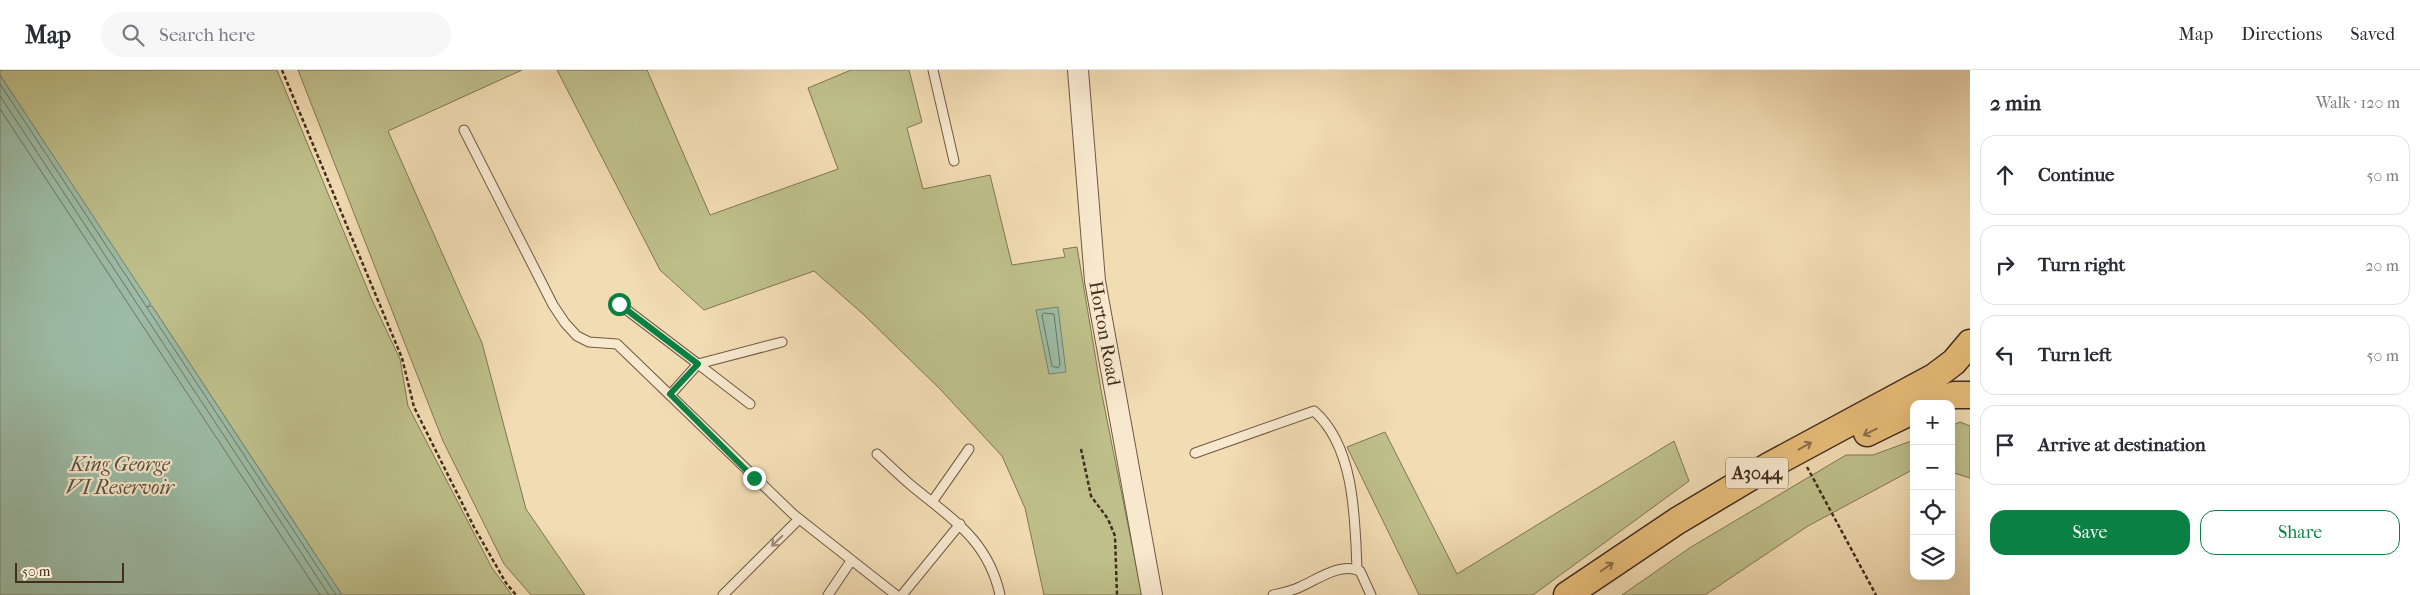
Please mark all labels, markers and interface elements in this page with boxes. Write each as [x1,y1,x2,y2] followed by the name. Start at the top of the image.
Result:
[101,12,451,57] search box
[25,21,71,49] text: Map
[119,21,147,49] icon: search
[159,24,255,46] text: Search here
[2179,24,2213,45] text: Map
[2241,24,2322,45] text: Directions
[2350,24,2395,45] text: Saved
[1990,91,2041,115] text: 2 min
[2316,93,2400,112] text: Walk · 120 m
[1991,161,2019,189] icon: ahead
[2038,164,2114,186] text: Continue
[2367,166,2399,185] text: 50 m
[1991,251,2019,279] icon: right
[2038,254,2125,276] text: Turn right
[2365,256,2399,275] text: 20 m
[1084,279,1125,388] street label: Horton Road
[608,293,631,316] route start
[1991,341,2019,369] icon: left
[2038,344,2112,366] text: Turn left
[2367,346,2399,365] text: 50 m
[1910,400,1955,580] map controls
[1910,400,1955,445] button: +
[1863,428,1878,437] one-way arrow
[1991,431,2019,459] icon: arrive
[2038,434,2206,456] text: Arrive at destination
[1797,440,1812,450] one-way arrow
[1910,445,1955,490] button: −
[66,453,176,499] water label: King George VI Reservoir
[1726,458,1788,488] road number: A3044
[743,467,766,490] route end
[1910,490,1955,535] button: locate
[1990,510,2190,555] button: Save
[2200,510,2400,555] button: Share
[771,535,783,547] one-way arrow
[1910,535,1955,580] button: layers
[15,560,124,583] scale bar
[1599,562,1613,572] one-way arrow
[22,563,50,580] text: 50 m

